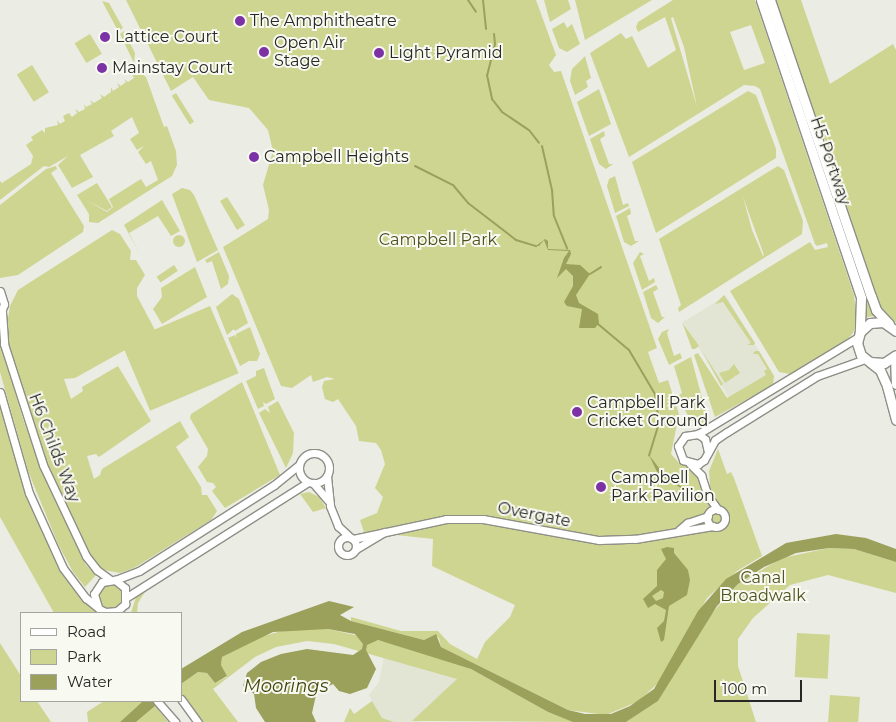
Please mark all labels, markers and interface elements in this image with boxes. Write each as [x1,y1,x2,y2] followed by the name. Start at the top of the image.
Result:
[250,11,397,31] place label: The Amphitheatre
[234,15,246,27] marker: The Amphitheatre
[115,27,219,47] place label: Lattice Court
[99,31,111,43] marker: Lattice Court
[274,33,345,71] place label: Open Air Stage
[389,43,503,63] place label: Light Pyramid
[258,46,270,58] marker: Open Air Stage
[373,47,385,59] marker: Light Pyramid
[112,58,233,78] place label: Mainstay Court
[96,62,108,74] marker: Mainstay Court
[806,114,854,208] street label: H5 Portway
[264,147,409,167] place label: Campbell Heights
[248,151,260,163] marker: Campbell Heights
[379,230,497,250] park label: Campbell Park
[24,391,84,505] street label: H6 Childs Way
[587,393,708,431] place label: Campbell Park Cricket Ground
[571,406,583,418] marker: Campbell Park Cricket Ground
[611,468,715,506] place label: Campbell Park Pavilion
[595,481,607,493] marker: Campbell Park Pavilion
[496,499,572,531] street label: Overgate
[720,568,806,606] park label: Canal Broadwalk
[20,612,182,702] legend
[67,622,106,641] text: Road
[67,647,101,666] text: Park
[716,670,804,702] scale bar
[67,672,113,691] text: Water
[244,675,328,697] water label: Moorings
[722,679,767,698] text: 100 m

